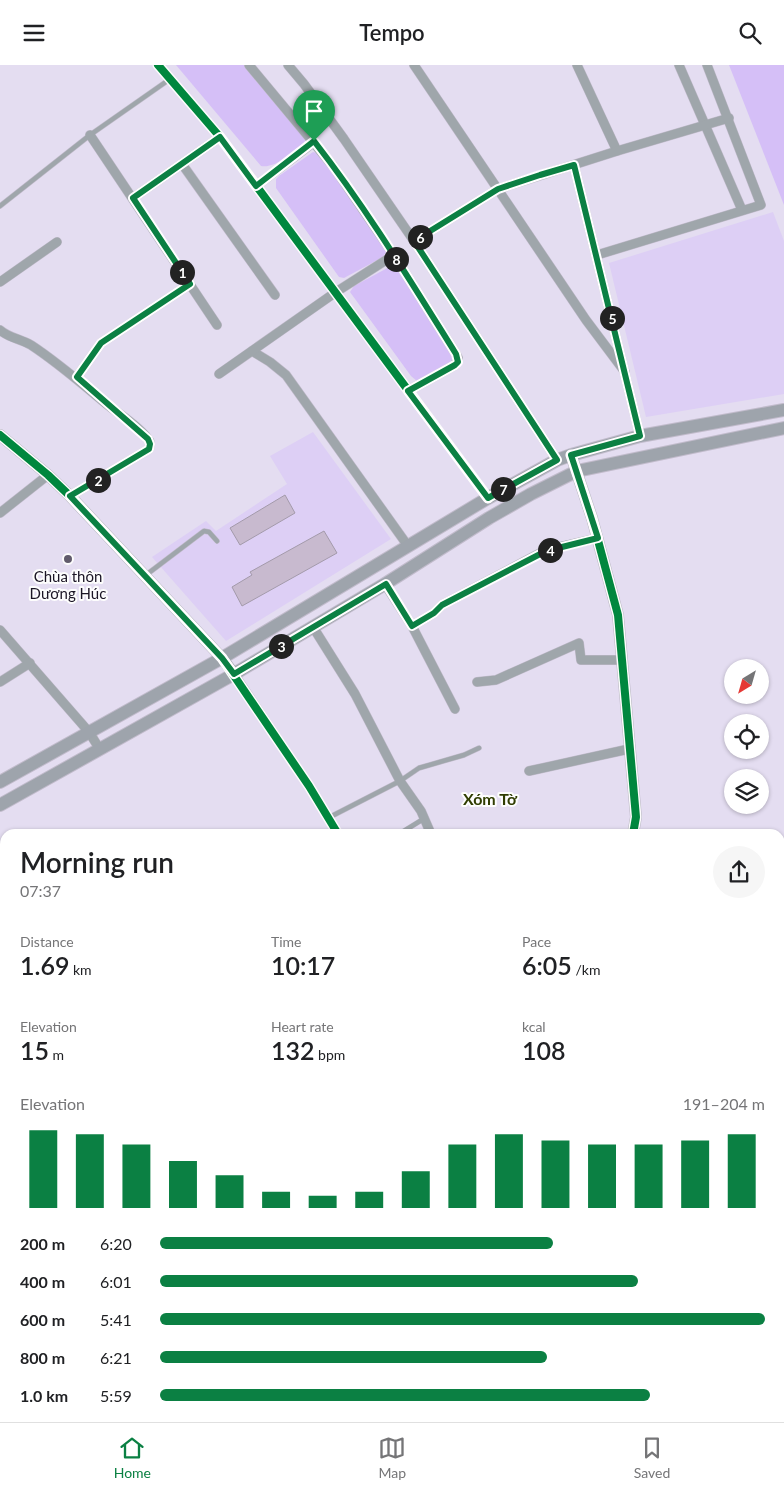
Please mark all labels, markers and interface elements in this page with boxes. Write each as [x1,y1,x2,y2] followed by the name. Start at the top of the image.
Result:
[20,19,48,47] icon: menu
[359,19,425,46] text: Tempo
[736,19,764,47] icon: search
[293,90,335,141] pin
[300,97,328,125] icon: arrive
[408,225,432,249] pin: 6
[416,229,425,246] text: 6
[384,247,408,271] pin: 8
[392,251,401,268] text: 8
[170,259,194,285] pin: 1
[178,264,187,281] text: 1
[600,305,624,331] pin: 5
[608,310,617,327] text: 5
[86,467,110,493] pin: 2
[94,472,103,489] text: 2
[490,477,516,501] pin: 7
[499,481,508,498] text: 7
[538,537,562,563] pin: 4
[546,542,555,559] text: 4
[62,553,74,565] marker: Chùa thôn Dương Húc
[30,567,106,602] place label: Chùa thôn Dương Húc
[268,633,294,659] pin: 3
[277,638,286,655] text: 3
[724,659,769,704] north arrow
[724,659,769,814] map controls
[724,714,769,759] button: locate
[724,769,769,814] button: layers
[463,789,518,808] district label: Xóm Tờ
[20,845,174,879] text: Morning run
[713,846,765,898] button: share
[20,881,61,900] text: 07:37
[20,933,74,950] text: Distance
[271,933,302,950] text: Time
[522,933,551,950] text: Pace
[20,950,69,980] text: 1.69
[271,950,335,980] text: 10:17
[522,950,572,980] text: 6:05
[69,961,92,978] text: km
[572,961,600,978] text: /km
[20,1018,77,1035] text: Elevation
[271,1018,334,1035] text: Heart rate
[522,1018,546,1035] text: kcal
[20,1035,49,1065] text: 15
[271,1035,315,1065] text: 132
[522,1035,566,1065] text: 108
[49,1046,64,1063] text: m
[315,1046,345,1063] text: bpm
[20,1094,85,1113] text: Elevation
[683,1094,765,1113] text: 191–204 m
[20,1234,65,1253] text: 200 m
[100,1234,132,1253] text: 6:20
[20,1272,65,1291] text: 400 m
[100,1272,132,1291] text: 6:01
[20,1310,65,1329] text: 600 m
[100,1310,132,1329] text: 5:41
[20,1348,65,1367] text: 800 m
[100,1348,132,1367] text: 6:21
[20,1386,68,1405] text: 1.0 km
[100,1386,132,1405] text: 5:59
[114,1434,151,1481] tab: Home
[378,1434,406,1481] tab: Map
[634,1434,670,1481] tab: Saved

